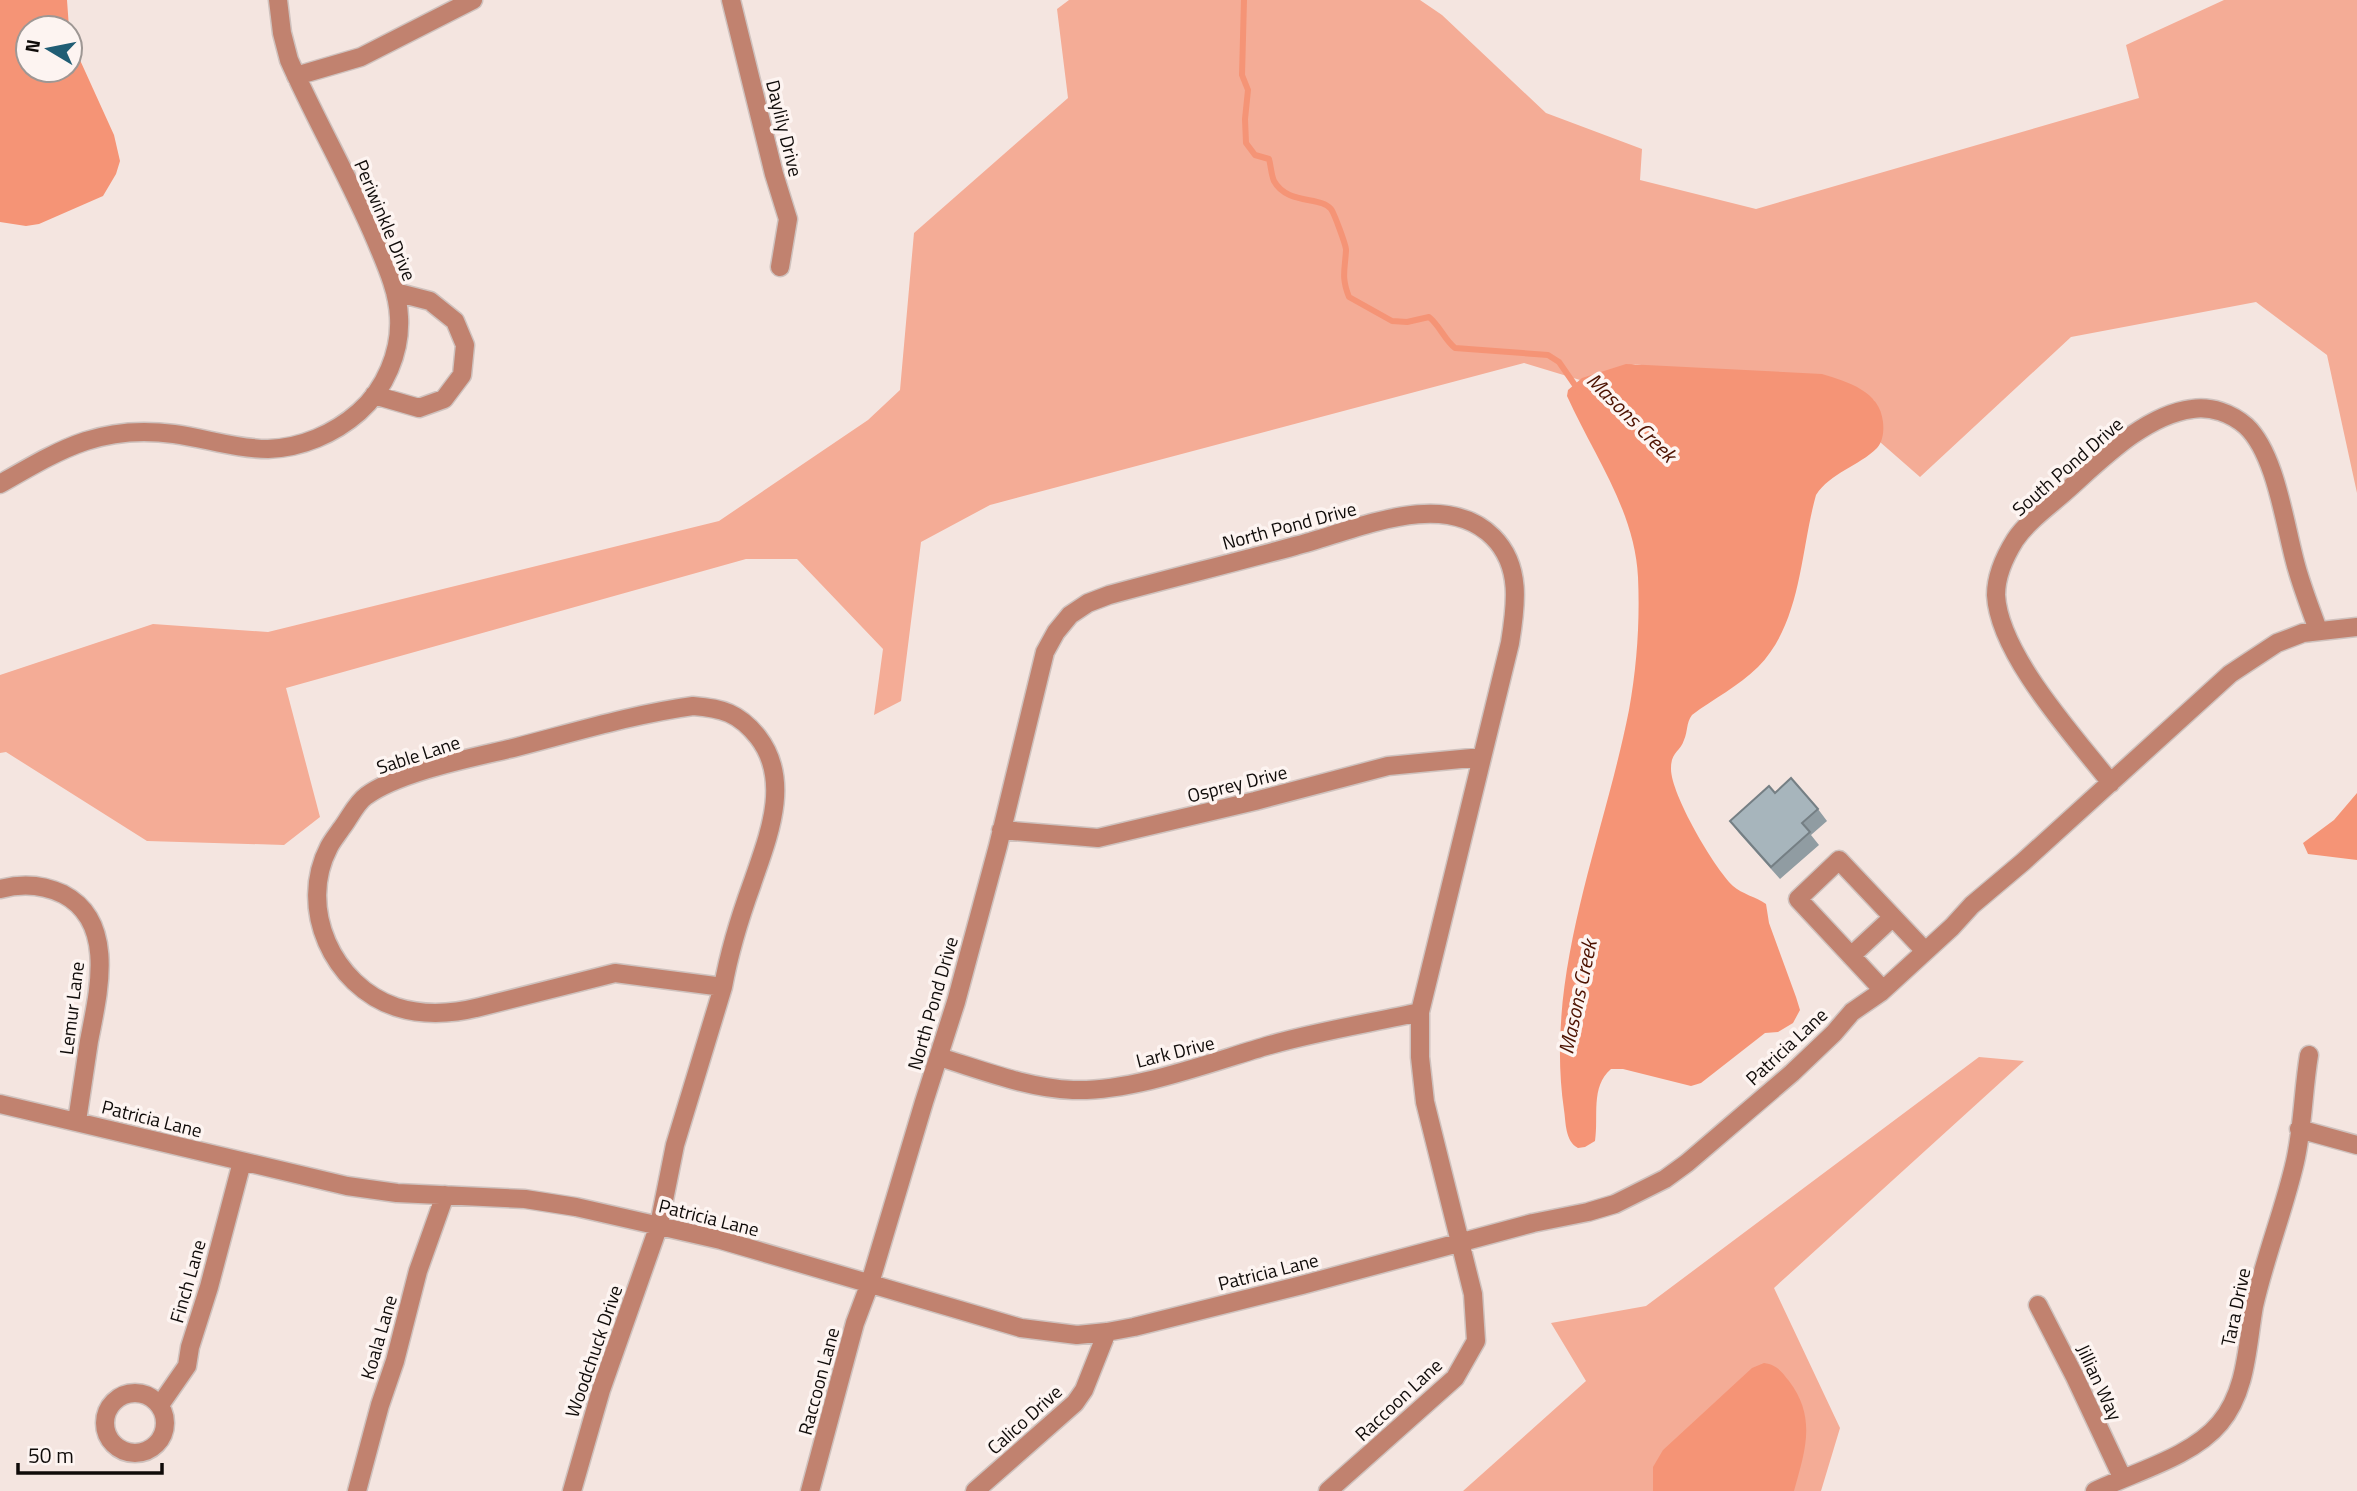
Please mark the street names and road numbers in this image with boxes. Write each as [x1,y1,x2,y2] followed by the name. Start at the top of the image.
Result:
[759,77,811,179] street label: Daylily Drive
[347,155,425,285] street label: Periwinkle Drive
[2005,410,2129,522] street label: South Pond Drive
[1219,493,1359,557] street label: North Pond Drive
[372,727,464,781] street label: Sable Lane
[1184,757,1290,809] street label: Osprey Drive
[899,933,965,1073] street label: North Pond Drive
[51,960,91,1056] street label: Lemur Lane
[1739,1000,1833,1092] street label: Patricia Lane
[1133,1027,1217,1075] street label: Lark Drive
[99,1092,205,1144] street label: Patricia Lane
[656,1191,762,1243] street label: Patricia Lane
[161,1236,213,1326] street label: Finch Lane
[1215,1245,1321,1297] street label: Patricia Lane
[2213,1265,2257,1349] street label: Tara Drive
[557,1281,629,1421] street label: Woodchuck Drive
[352,1291,404,1383] street label: Koala Lane
[790,1324,846,1438] street label: Raccoon Lane
[2070,1339,2130,1425] street label: Jillian Way
[1348,1351,1448,1447] street label: Raccoon Lane
[980,1377,1068,1461] street label: Calico Drive

